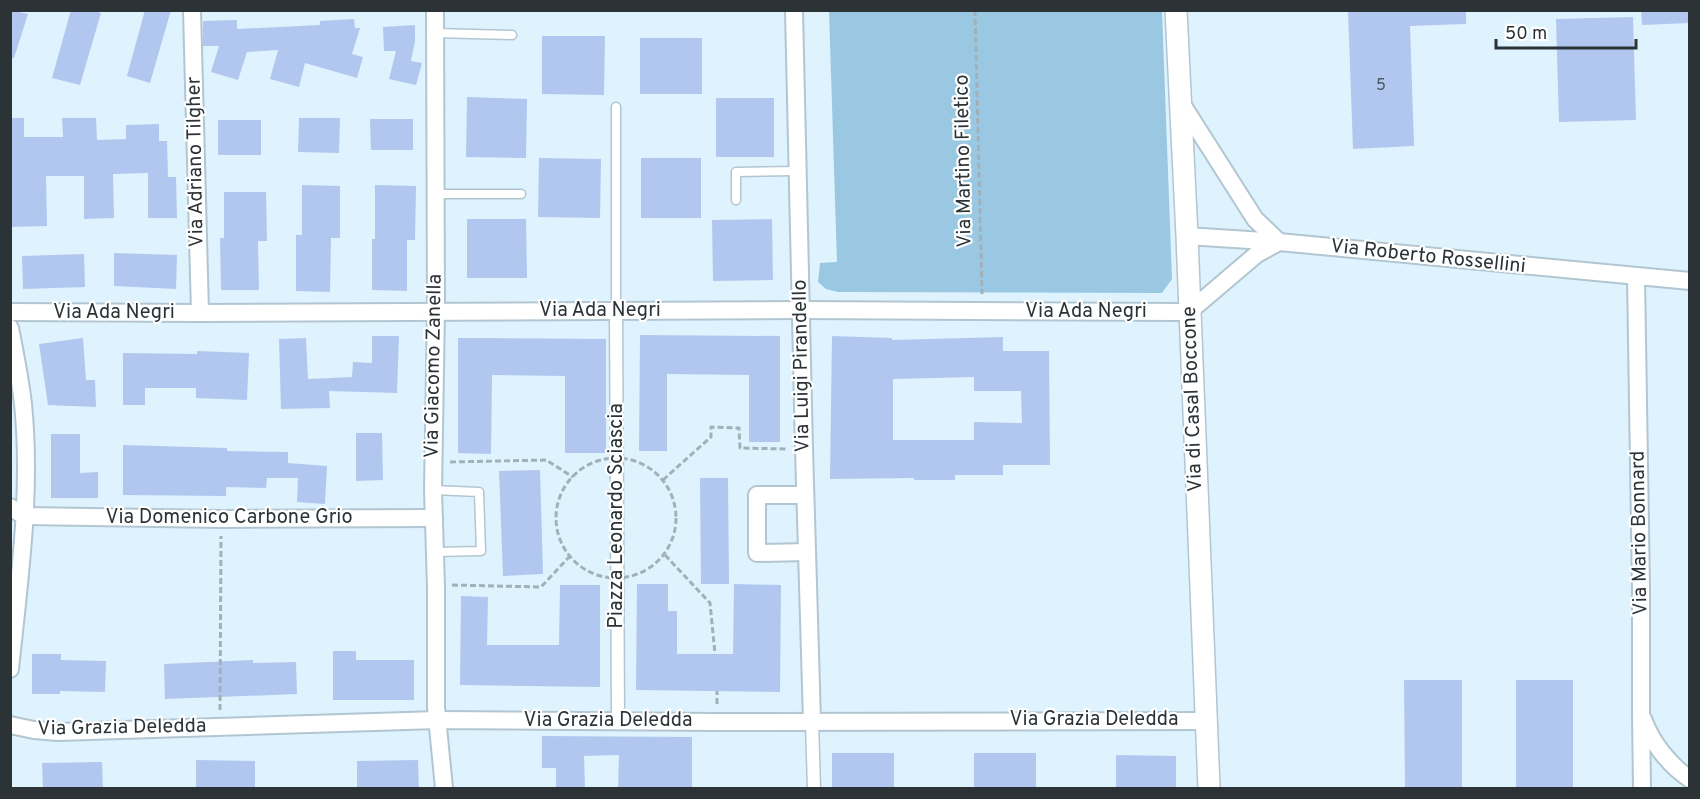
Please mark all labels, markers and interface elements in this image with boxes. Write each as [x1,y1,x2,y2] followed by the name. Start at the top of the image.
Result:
[1496,12,1636,50] scale bar
[1505,23,1547,46] text: 50 m
[949,74,979,248] street label: Via Martino Filetico
[182,76,210,248] street label: Via Adriano Tilgher
[1376,76,1386,96] house number: 5
[1329,234,1527,280] street label: Via Roberto Rossellini
[419,274,449,458] street label: Via Giacomo Zanella
[787,279,817,453] street label: Via Luigi Pirandello
[539,298,661,324] street label: Via Ada Negri
[1025,299,1147,325] street label: Via Ada Negri
[53,300,175,326] street label: Via Ada Negri
[1177,306,1209,492] street label: Via di Casal Boccone
[604,403,630,629] street label: Piazza Leonardo Sciascia
[1626,450,1654,616] street label: Via Mario Bonnard
[105,505,353,531] street label: Via Domenico Carbone Grio
[1010,707,1178,733] street label: Via Grazia Deledda
[524,708,692,734] street label: Via Grazia Deledda
[37,714,207,742] street label: Via Grazia Deledda

